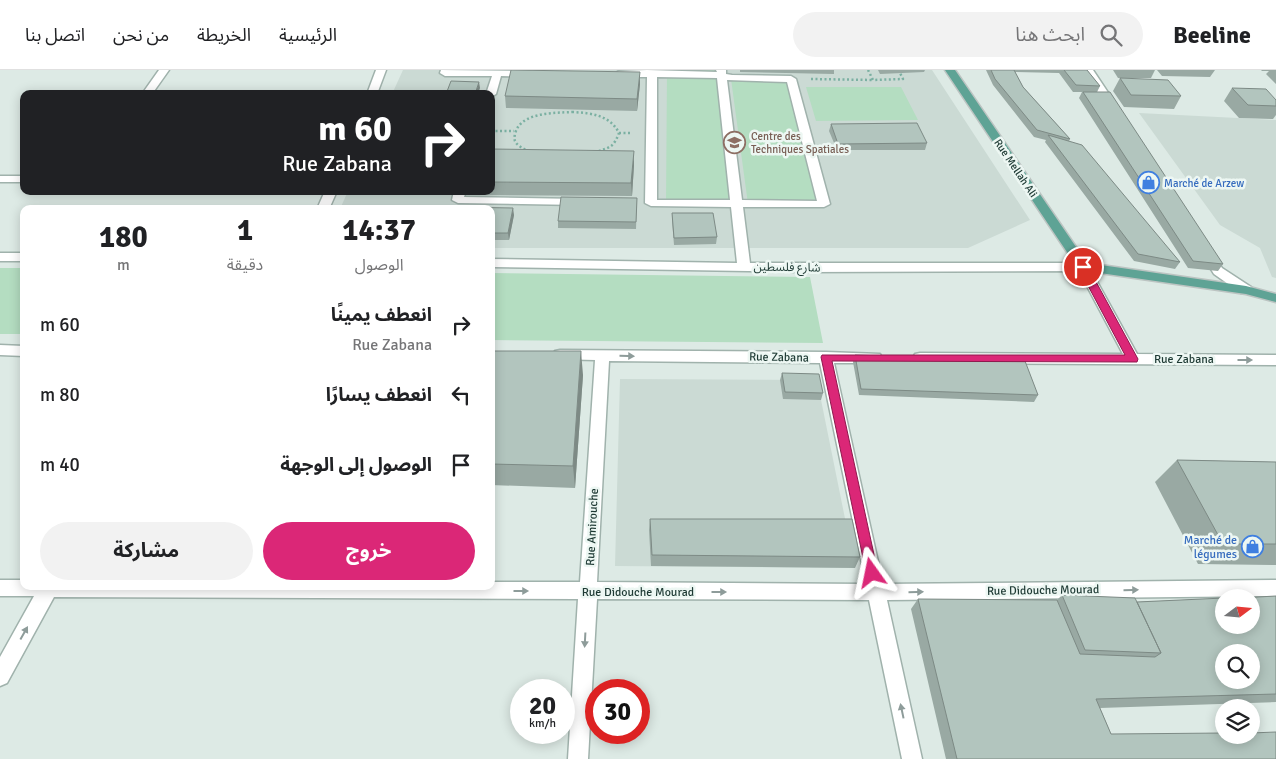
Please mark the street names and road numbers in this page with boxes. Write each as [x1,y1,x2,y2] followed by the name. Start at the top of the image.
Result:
[991,137,1040,200] street label: Rue Mellah Ali
[753,259,821,277] street label: شارع فلسطين
[749,349,809,366] street label: Rue Zabana
[1154,352,1214,367] street label: Rue Zabana
[583,488,602,566] street label: Rue Amirouche
[987,582,1099,599] street label: Rue Didouche Mourad
[582,585,694,600] street label: Rue Didouche Mourad

